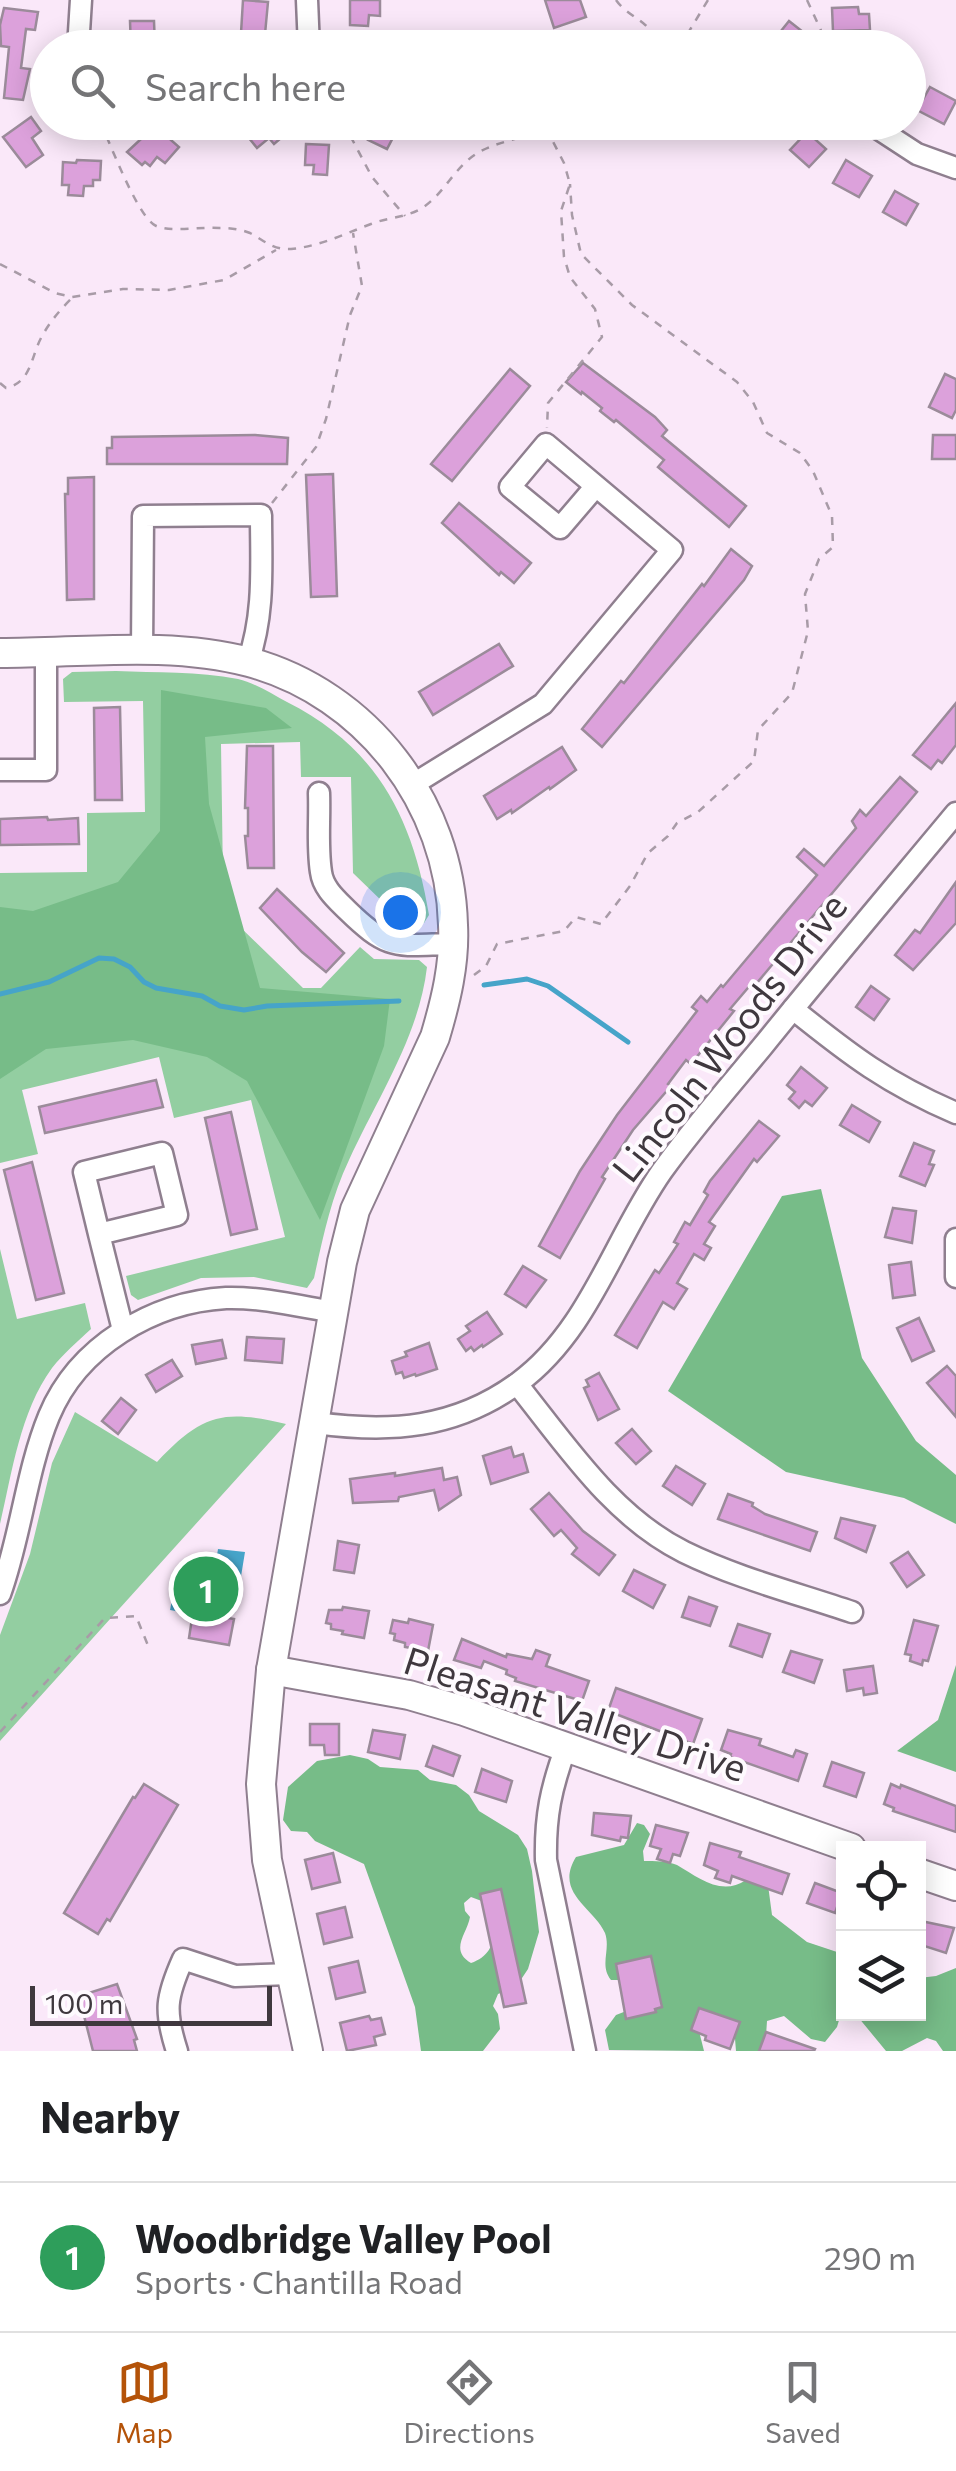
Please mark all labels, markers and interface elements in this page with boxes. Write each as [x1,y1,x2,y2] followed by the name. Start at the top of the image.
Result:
[30,30,926,140] search box
[65,58,120,113] icon: search
[145,62,346,109] text: Search here
[601,883,855,1190] street label: Lincoln Woods Drive
[375,887,426,938] your location
[174,1552,238,1626] pin: 1
[399,1635,753,1790] street label: Pleasant Valley Drive
[836,1841,926,2021] map controls
[836,1841,926,1931] button: locate
[836,1931,926,2021] button: layers
[30,1981,272,2026] scale bar
[45,1986,123,2020] text: 100 m
[40,2090,180,2142] text: Nearby
[135,2214,552,2261] text: Woodbridge Valley Pool
[65,2237,80,2277] text: 1
[824,2237,916,2277] text: 290 m
[135,2261,463,2301] text: Sports · Chantilla Road
[115,2355,173,2449] tab: Map
[403,2355,535,2449] tab: Directions
[765,2355,841,2449] tab: Saved

